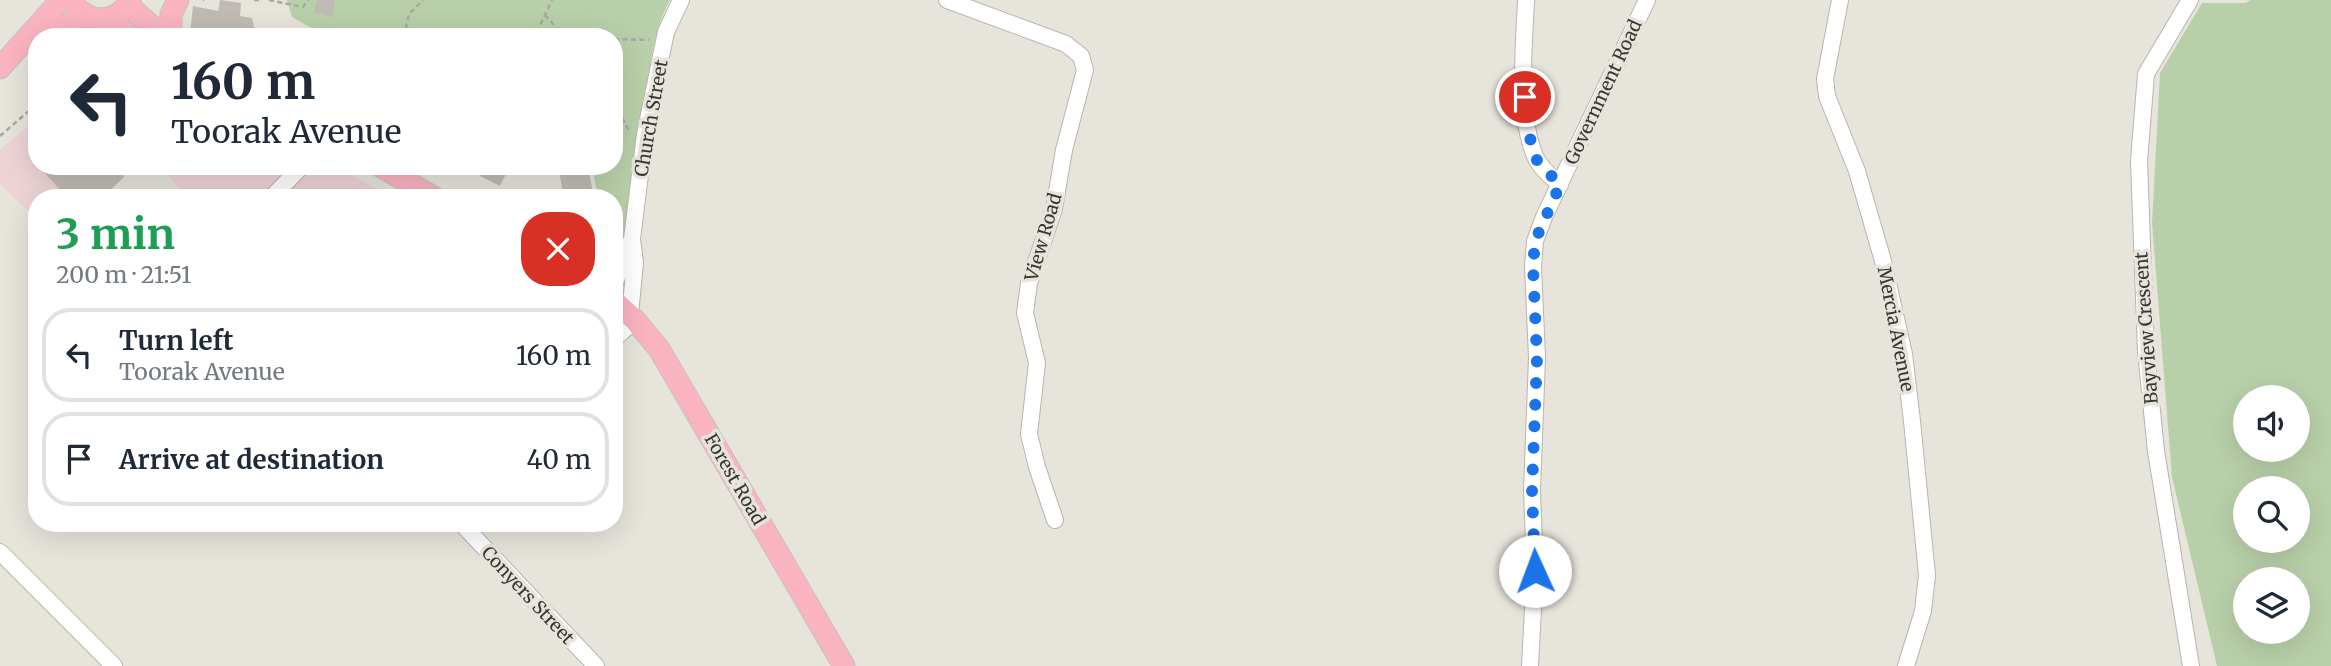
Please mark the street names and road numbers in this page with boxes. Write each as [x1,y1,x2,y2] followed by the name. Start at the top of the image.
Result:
[1559,16,1647,168] street label: Government Road
[629,58,673,178] street label: Church Street
[1019,190,1067,285] street label: View Road
[2129,251,2163,405] street label: Bayview Crescent
[1873,265,1919,393] street label: Mercia Avenue
[700,429,770,529] street label: Forest Road
[477,541,579,649] street label: Conyers Street

